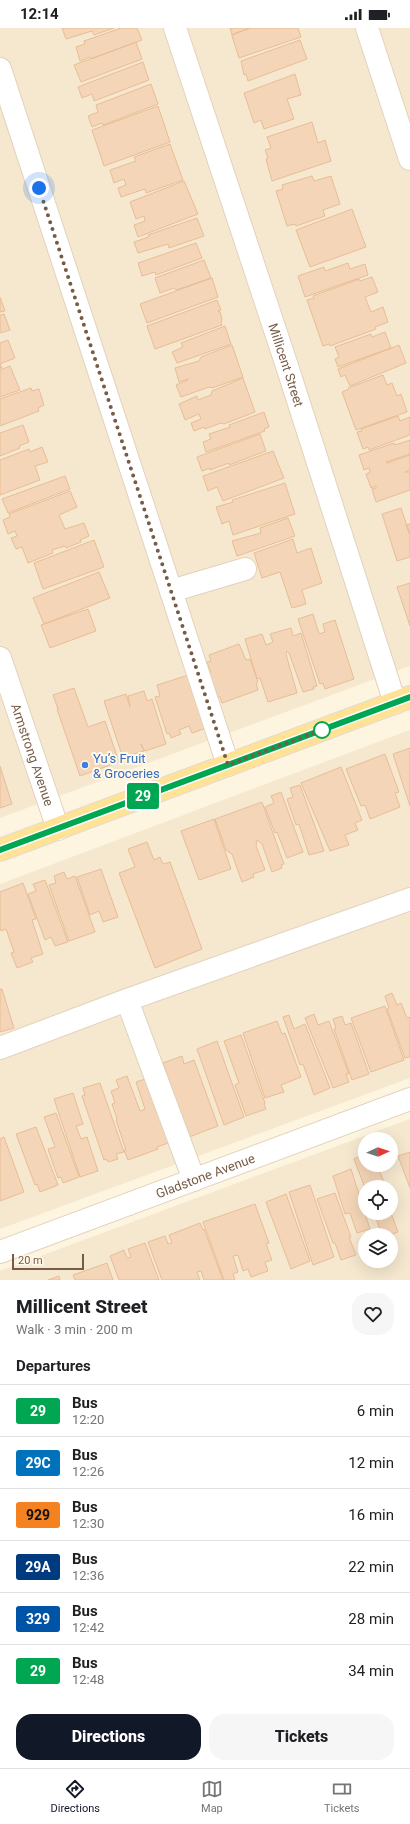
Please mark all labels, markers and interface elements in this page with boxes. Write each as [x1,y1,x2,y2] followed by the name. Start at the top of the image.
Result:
[20,5,59,23] text: 12:14
[29,178,49,198] your location
[266,321,307,409] street label: Millicent Street
[8,701,57,808] street label: Armstrong Avenue
[313,721,331,739] unlabelled marker
[93,751,160,781] place label: Yu’s Fruit & Groceries
[80,760,90,770] marker: Yu’s Fruit & Groceries
[125,783,161,809] line badge: 29
[135,788,151,804] text: 29
[358,1132,398,1172] north arrow
[358,1132,398,1268] map controls
[154,1150,257,1201] street label: Gladstone Avenue
[358,1180,398,1220] button: locate
[358,1228,398,1268] button: layers
[12,1252,84,1271] scale bar
[18,1254,43,1267] text: 20 m
[352,1293,394,1335] button: heart
[16,1295,148,1318] text: Millicent Street
[16,1322,133,1337] text: Walk · 3 min · 200 m
[16,1357,91,1375] text: Departures
[72,1394,98,1412] text: Bus
[357,1402,394,1420] text: 6 min
[30,1403,46,1419] text: 29
[72,1412,104,1427] text: 12:20
[72,1446,98,1464] text: Bus
[348,1454,394,1472] text: 12 min
[25,1455,51,1471] text: 29C
[72,1464,104,1479] text: 12:26
[72,1498,98,1516] text: Bus
[348,1506,394,1524] text: 16 min
[26,1507,50,1523] text: 929
[72,1516,104,1531] text: 12:30
[72,1550,98,1568] text: Bus
[348,1558,394,1576] text: 22 min
[25,1559,51,1575] text: 29A
[72,1568,104,1583] text: 12:36
[72,1602,98,1620] text: Bus
[348,1610,394,1628] text: 28 min
[26,1611,50,1627] text: 329
[72,1620,104,1635] text: 12:42
[72,1654,98,1672] text: Bus
[348,1662,394,1680] text: 34 min
[30,1663,46,1679] text: 29
[72,1672,104,1687] text: 12:48
[16,1714,201,1760] button: Directions
[209,1714,394,1760] button: Tickets
[51,1778,100,1815] tab: Directions
[201,1778,223,1815] tab: Map
[324,1778,360,1815] tab: Tickets

